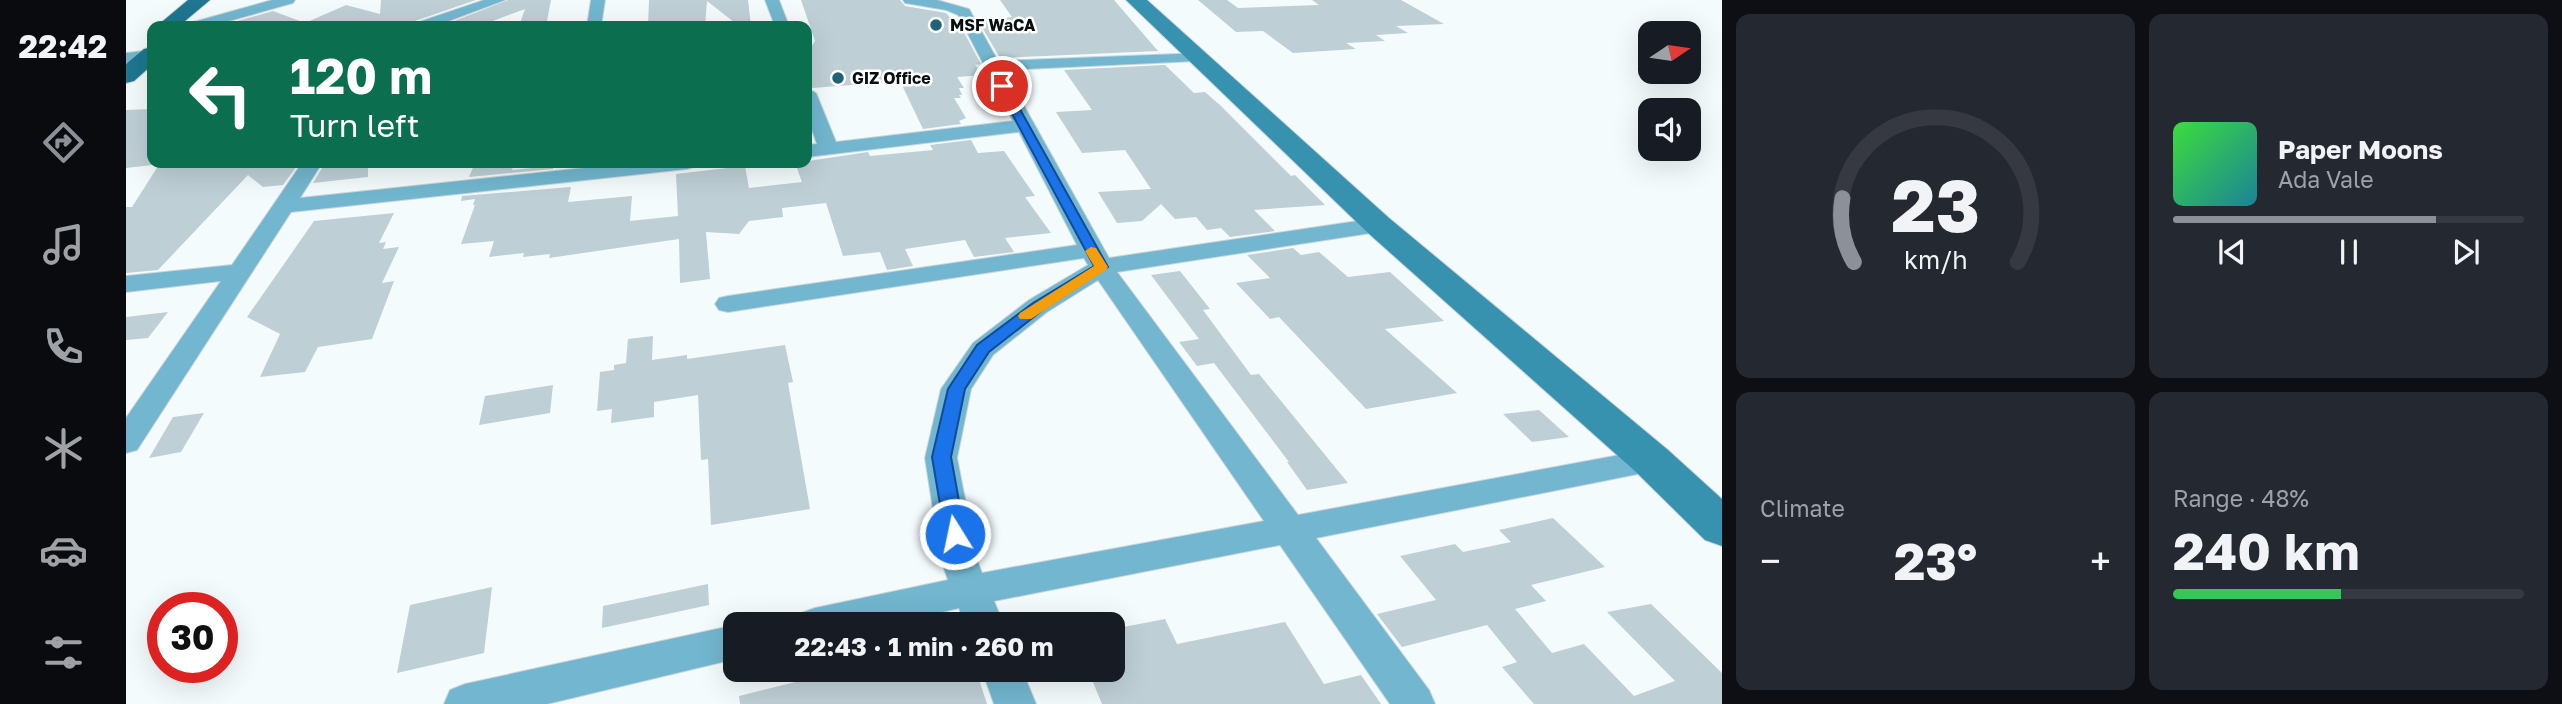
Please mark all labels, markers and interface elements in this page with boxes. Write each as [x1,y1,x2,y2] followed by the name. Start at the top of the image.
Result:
[950,15,1036,35] place label: MSF WaCA
[928,17,944,33] marker: MSF WaCA
[1638,21,1701,84] north arrow
[1638,21,1701,161] map controls
[19,27,107,65] text: 22:42
[290,46,432,105] text: 120 m
[175,49,266,140] icon: left
[972,56,1032,116] pin
[983,67,1021,105] icon: arrive
[852,68,931,88] place label: GIZ Office
[830,70,846,86] marker: GIZ Office
[1638,98,1701,161] button: sound
[290,106,419,144] text: Turn left
[39,118,88,167] icon: directions
[2278,134,2443,165] text: Paper Moons
[1891,162,1980,249] text: 23
[2278,165,2374,193] text: Ada Vale
[39,220,88,269] icon: music
[2213,233,2251,271] icon: previous
[2330,233,2368,271] icon: pause
[2447,233,2485,271] icon: next
[1904,244,1967,275] text: km/h
[39,322,88,371] icon: phone
[39,424,88,473] icon: climate
[2173,484,2309,512] text: Range · 48%
[1760,494,1845,522] text: Climate
[918,497,992,571] position arrow
[2173,519,2360,581] text: 240 km
[39,526,88,575] icon: car
[1894,529,1977,591] text: 23°
[1760,538,1781,583] text: −
[2090,538,2111,583] text: +
[147,592,238,683] speed limit sign: 30
[39,628,88,677] icon: filters
[795,631,1053,662] text: 22:43 · 1 min · 260 m

